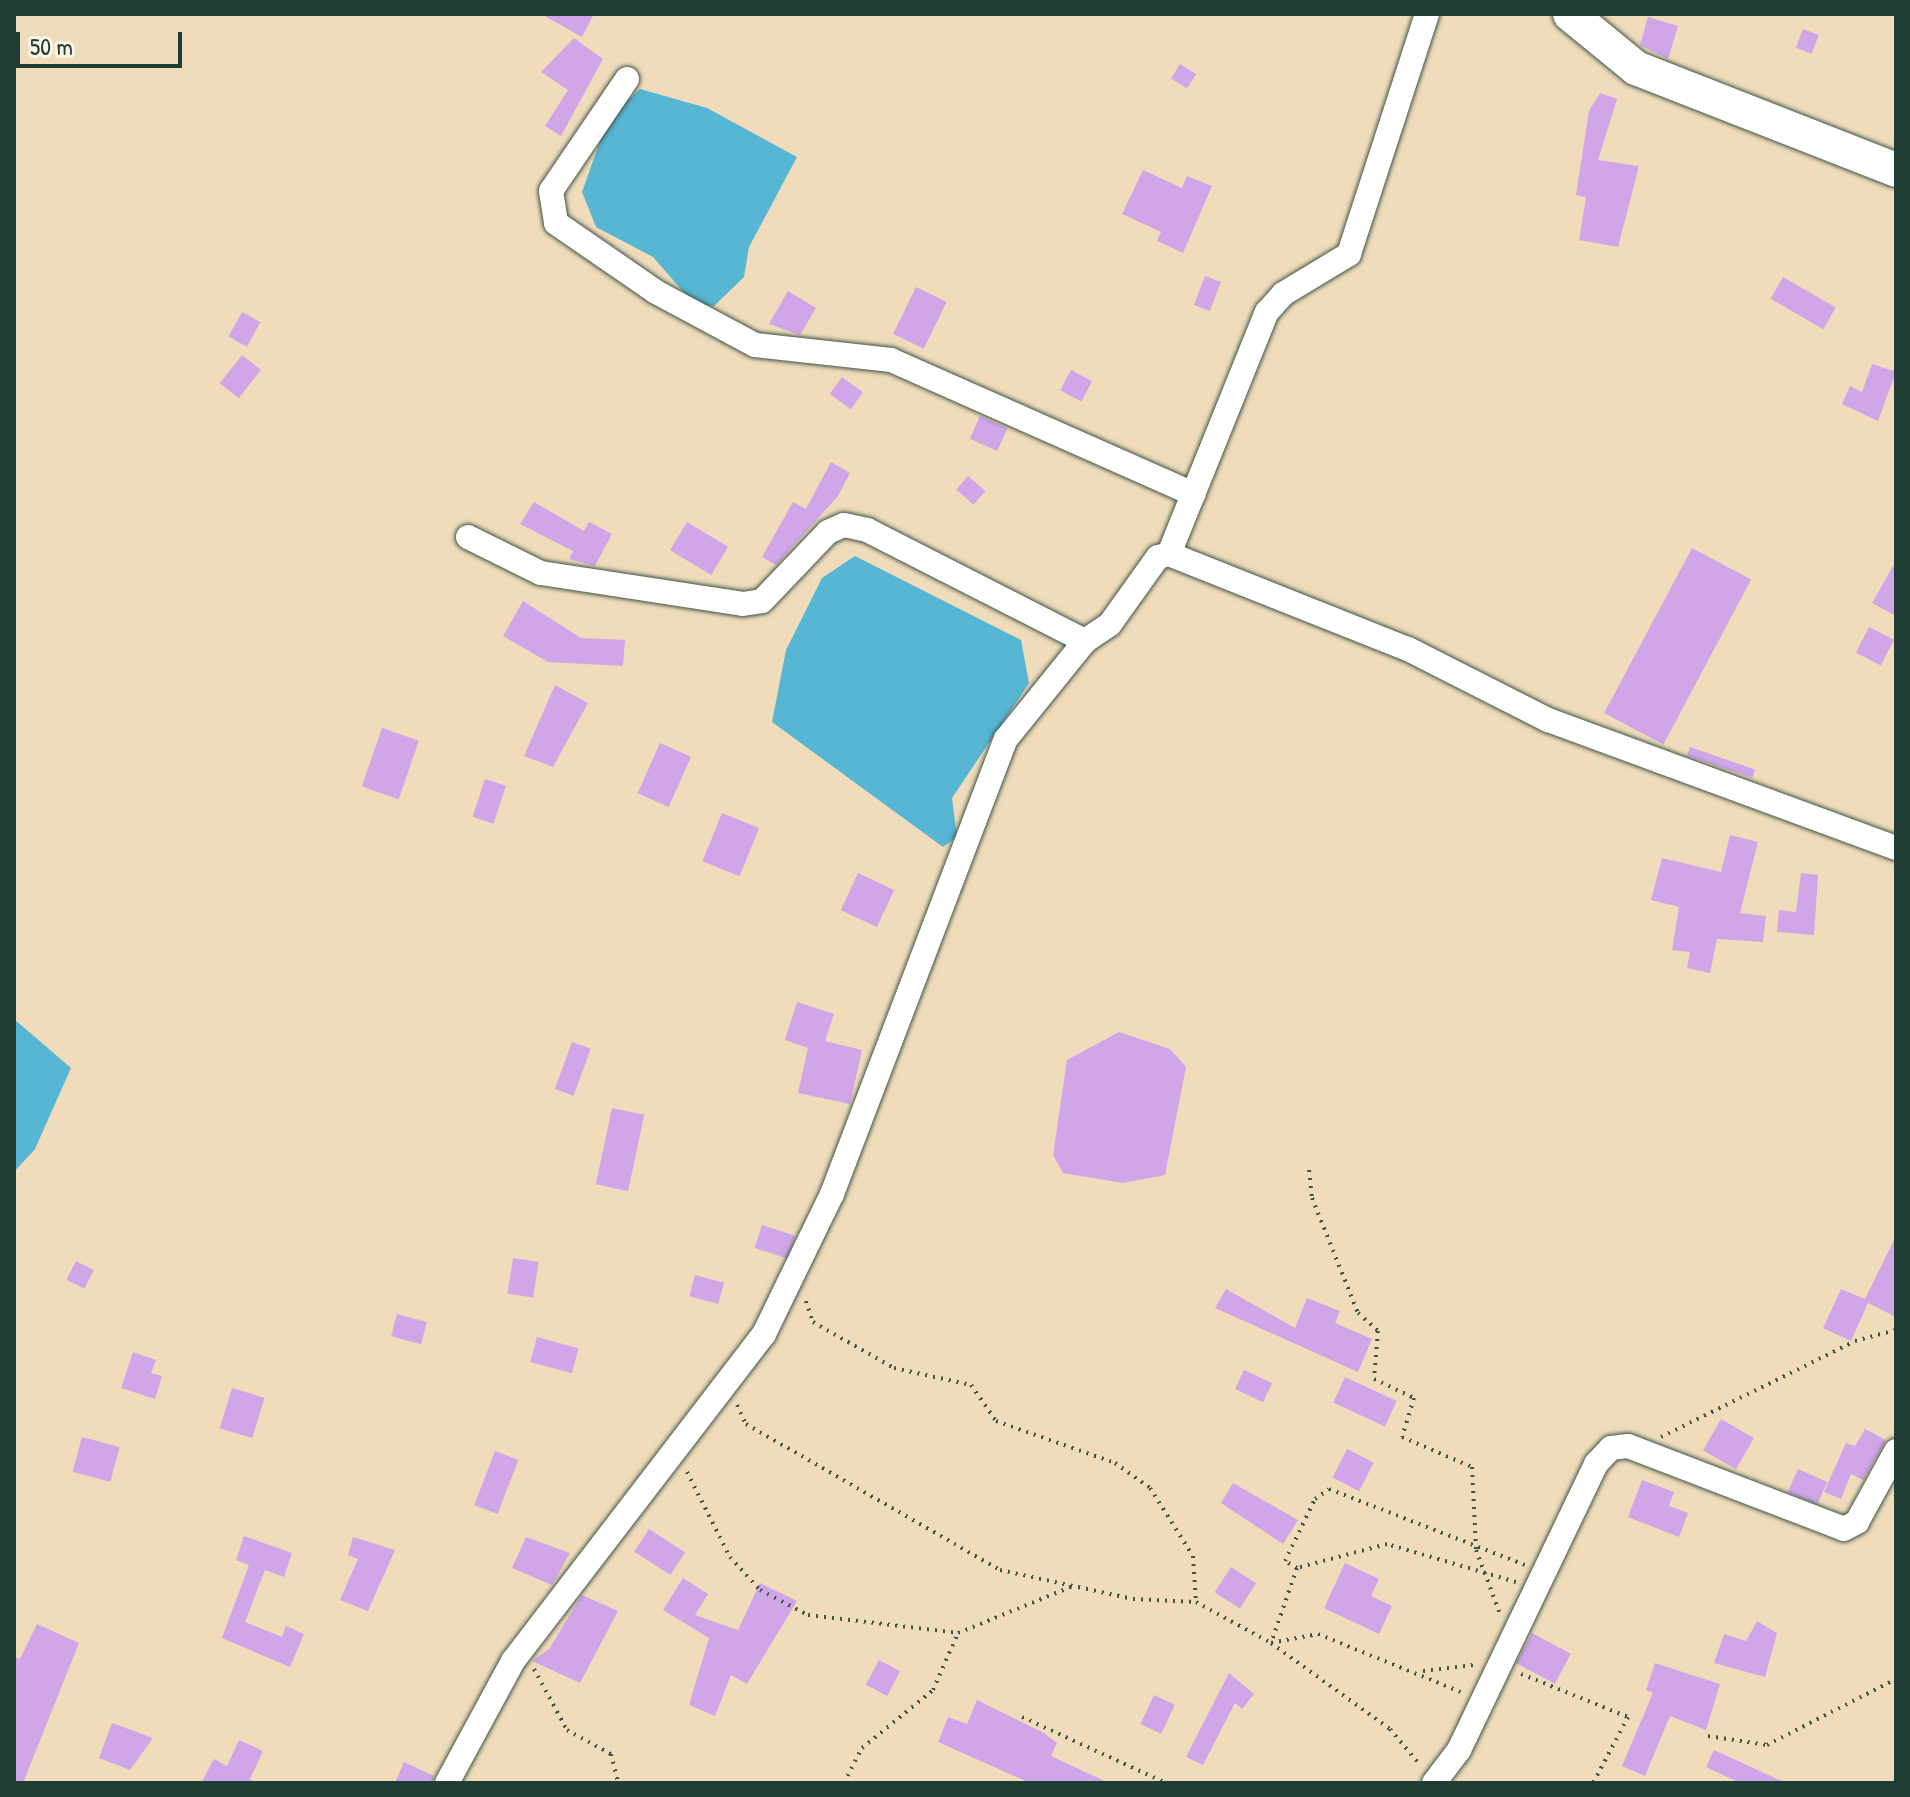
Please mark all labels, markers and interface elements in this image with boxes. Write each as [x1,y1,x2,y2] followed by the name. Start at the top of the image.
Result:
[20,16,186,66] scale bar
[30,30,73,62] text: 50 m

